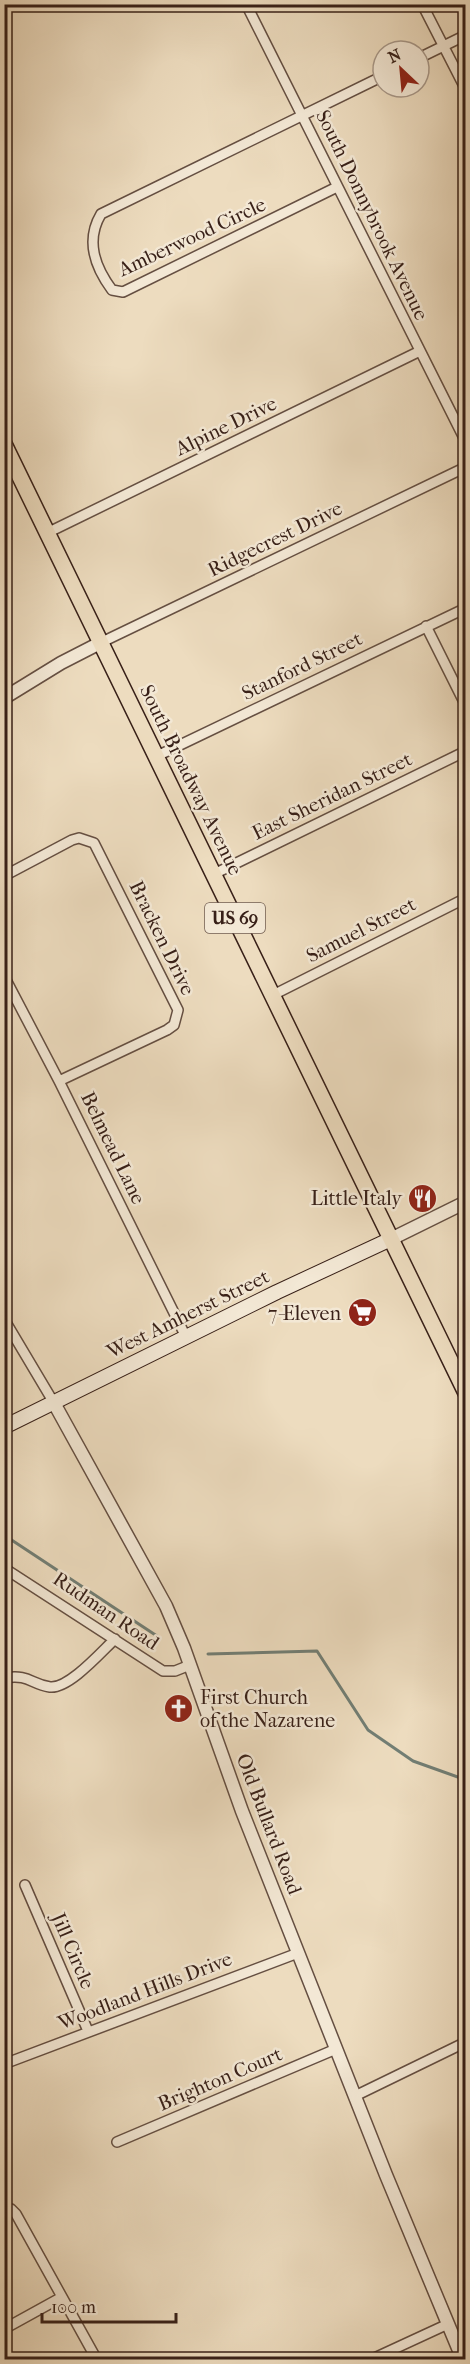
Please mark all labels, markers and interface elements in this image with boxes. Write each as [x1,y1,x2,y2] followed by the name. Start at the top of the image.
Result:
[371,39,431,99] north arrow
[385,44,405,67] text: N
[311,106,433,324] street label: South Donnybrook Avenue
[114,193,270,282] street label: Amberwood Circle
[171,392,280,461] street label: Alpine Drive
[204,497,346,581] street label: Ridgecrest Drive
[238,627,366,705] street label: Stanford Street
[135,681,247,879] street label: South Broadway Avenue
[248,747,416,845] street label: East Sheridan Street
[124,877,200,999] street label: Bracken Drive
[302,893,420,967] street label: Samuel Street
[205,903,265,933] road number: US 69
[76,1088,150,1208] street label: Belmead Lane
[407,1182,439,1214] restaurant icon: Little Italy
[311,1187,403,1210] place label: Little Italy
[102,1265,273,1364] street label: West Amherst Street
[346,1297,378,1329] supermarket icon: 7-Eleven
[268,1302,341,1325] place label: 7-Eleven
[49,1567,164,1655] street label: Rudman Road
[200,1686,335,1732] place label: First Church of the Nazarene
[163,1693,195,1725] church icon: First Church of the Nazarene
[232,1750,307,1899] street label: Old Bullard Road
[46,1908,99,1993] street label: Jill Circle
[54,1947,235,2035] street label: Woodland Hills Drive
[154,2043,286,2115] street label: Brighton Court
[42,2286,176,2324] scale bar
[51,2297,96,2318] text: 100 m

